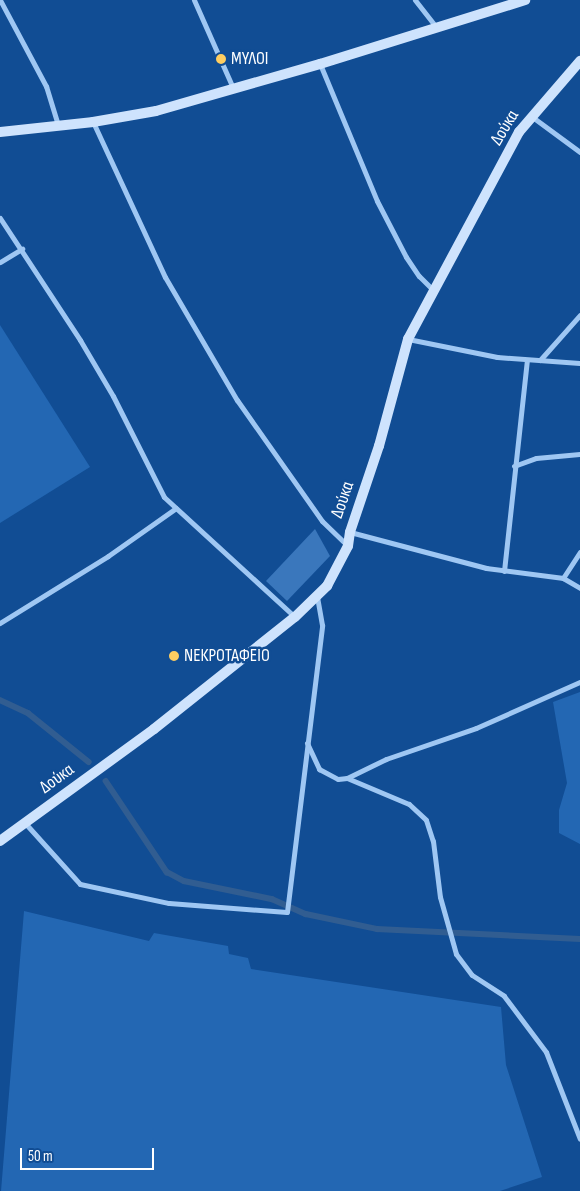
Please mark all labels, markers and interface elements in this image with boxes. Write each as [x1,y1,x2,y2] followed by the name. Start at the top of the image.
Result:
[231,48,268,70] place label: ΜΥΛΟΙ
[215,53,227,65] marker: ΜΥΛΟΙ
[486,107,524,149] street label: Δούκα
[327,479,359,521] street label: Δούκα
[184,645,270,667] place label: ΝΕΚΡΟΤΑΦΕΙΟ
[168,650,180,662] marker: ΝΕΚΡΟΤΑΦΕΙΟ
[36,759,78,799] street label: Δούκα
[22,1138,156,1170] scale bar
[28,1147,53,1166] text: 50 m

